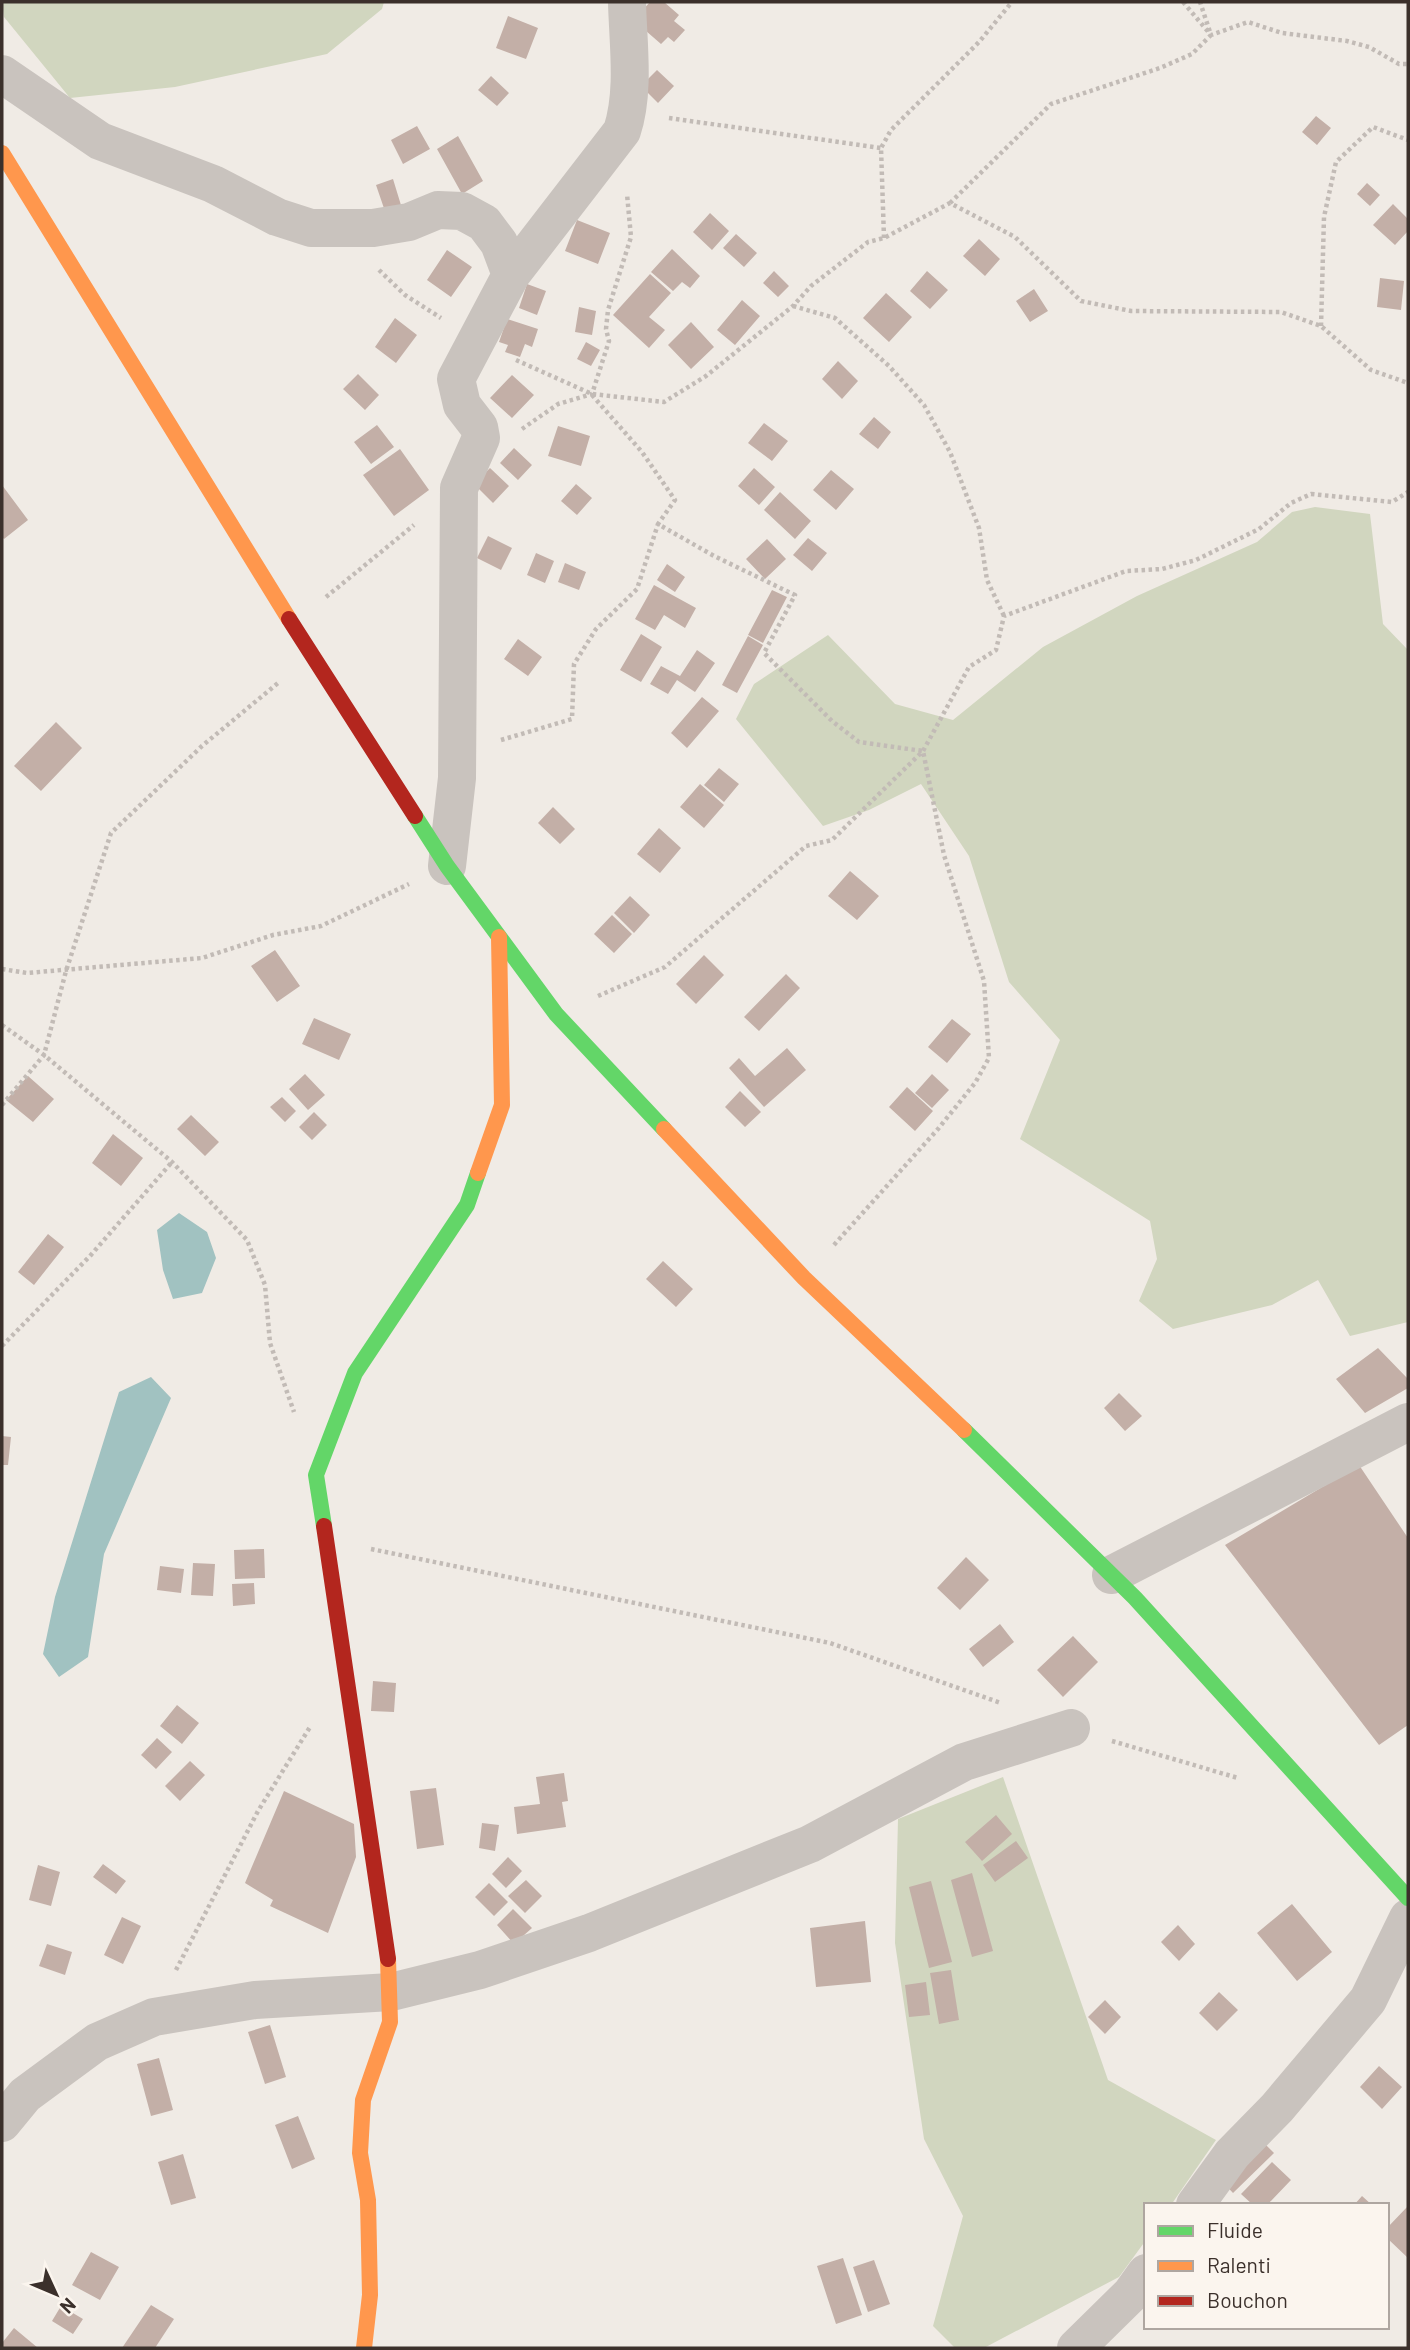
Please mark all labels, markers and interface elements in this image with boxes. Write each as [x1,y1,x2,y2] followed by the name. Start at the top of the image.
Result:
[1144,2203,1389,2329] legend
[1207,2217,1263,2242] text: Fluide
[1207,2252,1271,2277] text: Ralenti
[21,2259,91,2329] north arrow
[1207,2287,1288,2312] text: Bouchon
[56,2294,81,2319] text: N

